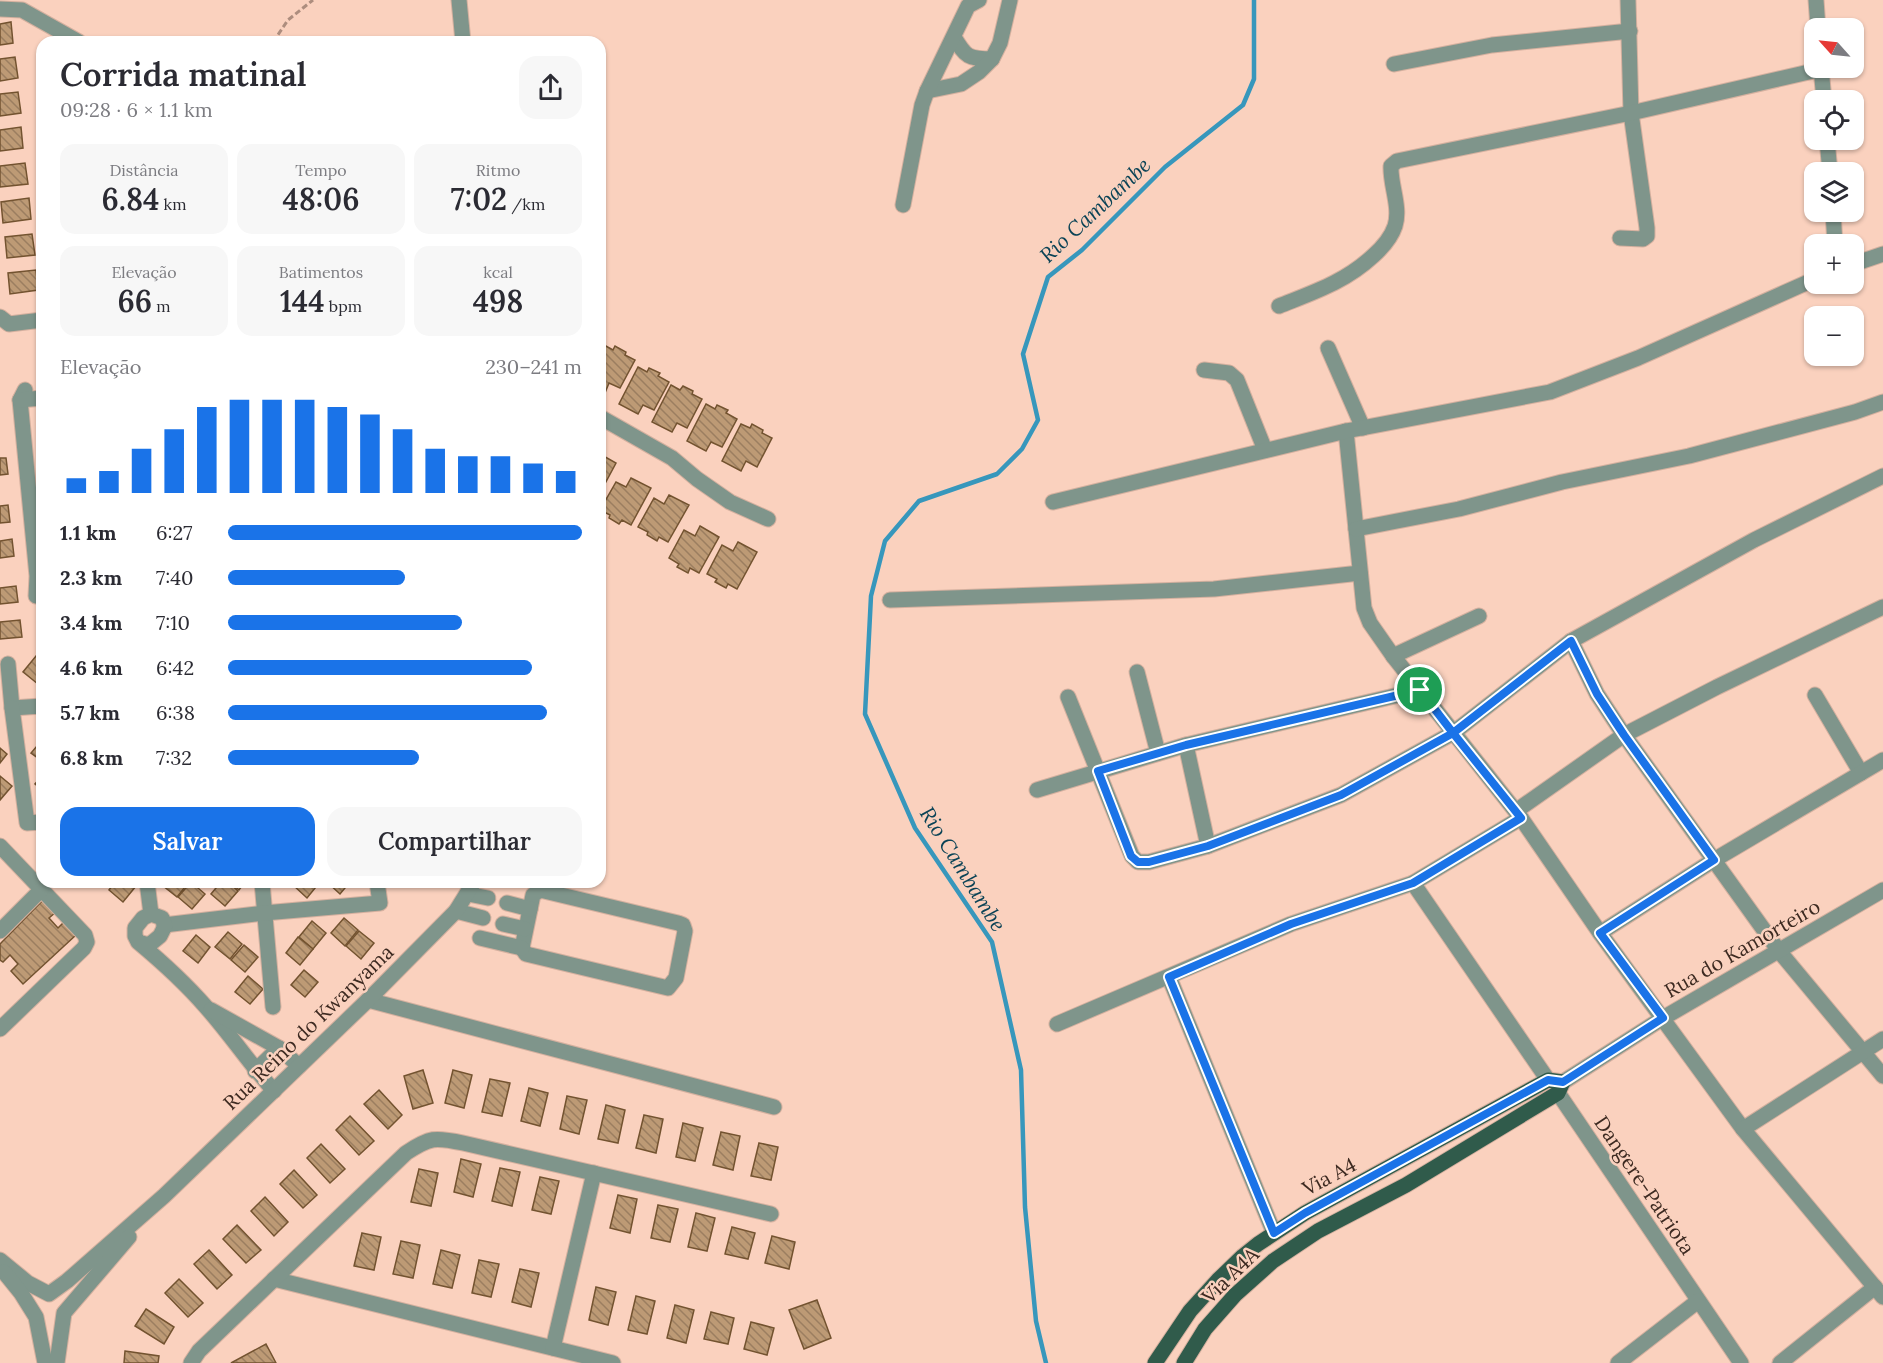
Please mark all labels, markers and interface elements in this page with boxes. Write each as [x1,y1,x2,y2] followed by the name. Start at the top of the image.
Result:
[1804,18,1864,78] north arrow
[1804,18,1864,366] map controls
[60,53,307,95] text: Corrida matinal
[519,56,582,119] button: share
[1804,90,1864,150] button: locate
[60,97,213,122] text: 09:28 · 6 × 1.1 km
[1034,152,1156,268] water label: Rio Cambambe
[109,160,179,180] text: Distância
[295,160,347,180] text: Tempo
[476,160,520,180] text: Ritmo
[1804,162,1864,222] button: layers
[102,180,159,218] text: 6.84
[282,180,360,218] text: 48:06
[451,180,507,218] text: 7:02
[159,194,186,214] text: km
[507,194,545,214] text: /km
[1804,234,1864,294] button: +
[111,262,177,282] text: Elevação
[279,262,363,282] text: Batimentos
[483,262,513,282] text: kcal
[117,282,152,320] text: 66
[280,282,325,320] text: 144
[473,282,523,320] text: 498
[152,296,171,316] text: m
[325,296,362,316] text: bpm
[1804,306,1864,366] button: −
[60,354,141,379] text: Elevação
[485,354,582,379] text: 230–241 m
[60,520,116,545] text: 1.1 km
[156,520,193,545] text: 6:27
[60,565,122,590] text: 2.3 km
[156,565,193,590] text: 7:40
[60,610,122,635] text: 3.4 km
[156,610,190,635] text: 7:10
[60,655,123,680] text: 4.6 km
[156,655,194,680] text: 6:42
[1394,664,1445,715] pin
[1403,673,1436,706] icon: arrive
[60,700,120,725] text: 5.7 km
[156,700,195,725] text: 6:38
[60,745,123,770] text: 6.8 km
[156,745,192,770] text: 7:32
[914,802,1012,936] water label: Rio Cambambe
[60,807,315,876] button: Salvar
[327,807,582,876] button: Compartilhar
[1660,893,1824,1003] street label: Rua do Kamorteiro
[218,939,398,1115] street label: Rua Reino do Kwanyama
[1589,1111,1701,1259] street label: Dangere-Patriota
[1297,1151,1360,1201] street label: Via A4
[1195,1241,1264,1309] street label: Via A4A

